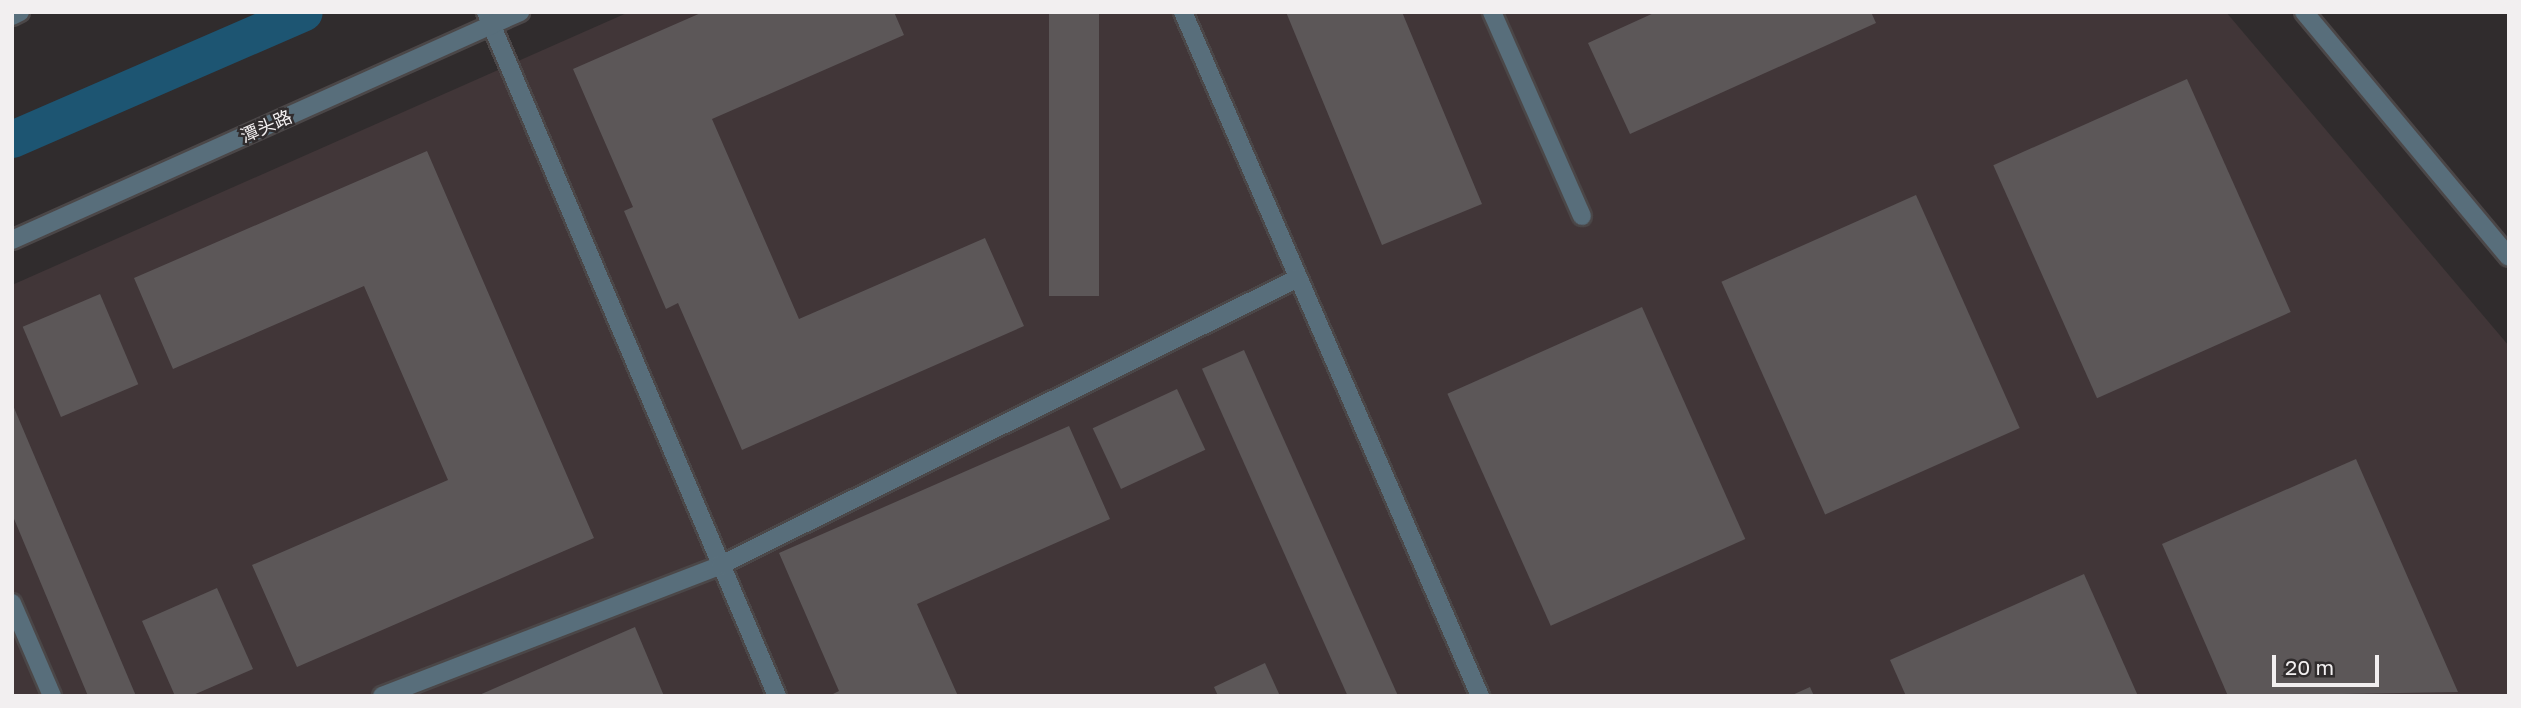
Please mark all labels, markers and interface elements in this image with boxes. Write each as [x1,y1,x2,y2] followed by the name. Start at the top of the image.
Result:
[237,105,295,147] street label: 潭头路
[2276,642,2383,686] scale bar
[2285,654,2334,680] text: 20 m

